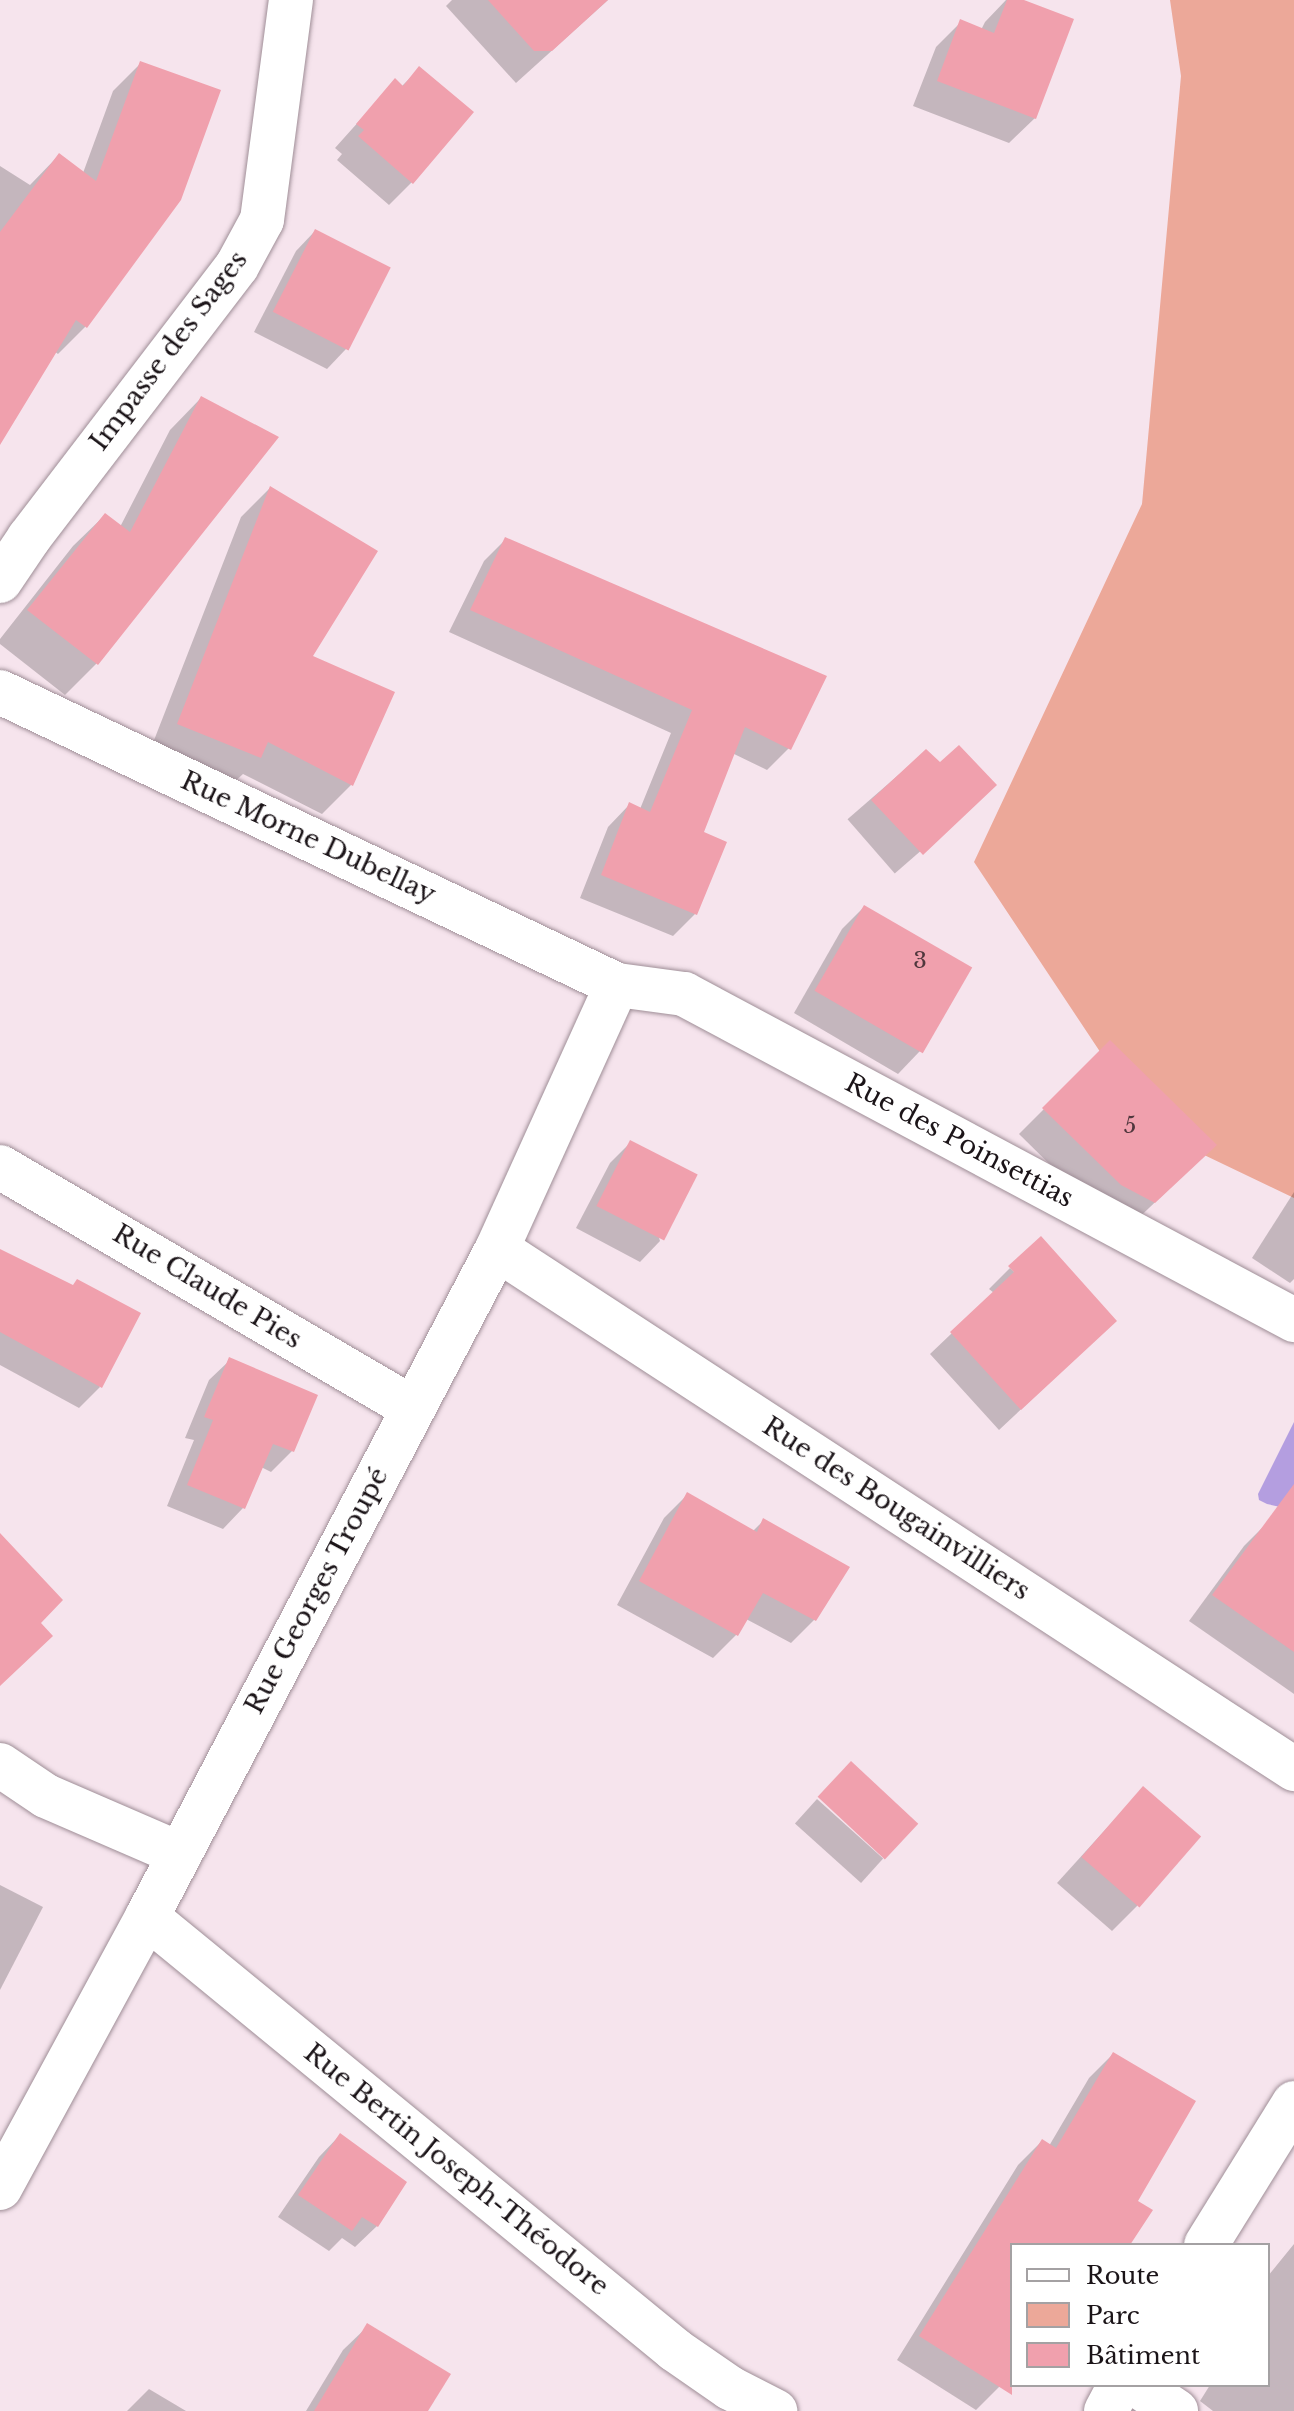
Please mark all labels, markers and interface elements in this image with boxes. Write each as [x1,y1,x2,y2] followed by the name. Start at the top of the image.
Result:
[84,245,254,457] street label: Impasse des Sages
[176,765,440,911] street label: Rue Morne Dubellay
[913,948,927,974] house number: 3
[839,1068,1079,1214] street label: Rue des Poinsettias
[1124,1113,1136,1139] house number: 5
[107,1218,307,1356] street label: Rue Claude Pies
[757,1411,1035,1607] street label: Rue des Bougainvilliers
[239,1462,395,1720] street label: Rue Georges Troupé
[298,2037,614,2303] street label: Rue Bertin Joseph-Théodore
[1010,2243,1270,2387] legend
[1086,2261,1159,2290] text: Route
[1086,2301,1140,2330] text: Parc
[1086,2341,1200,2370] text: Bâtiment

